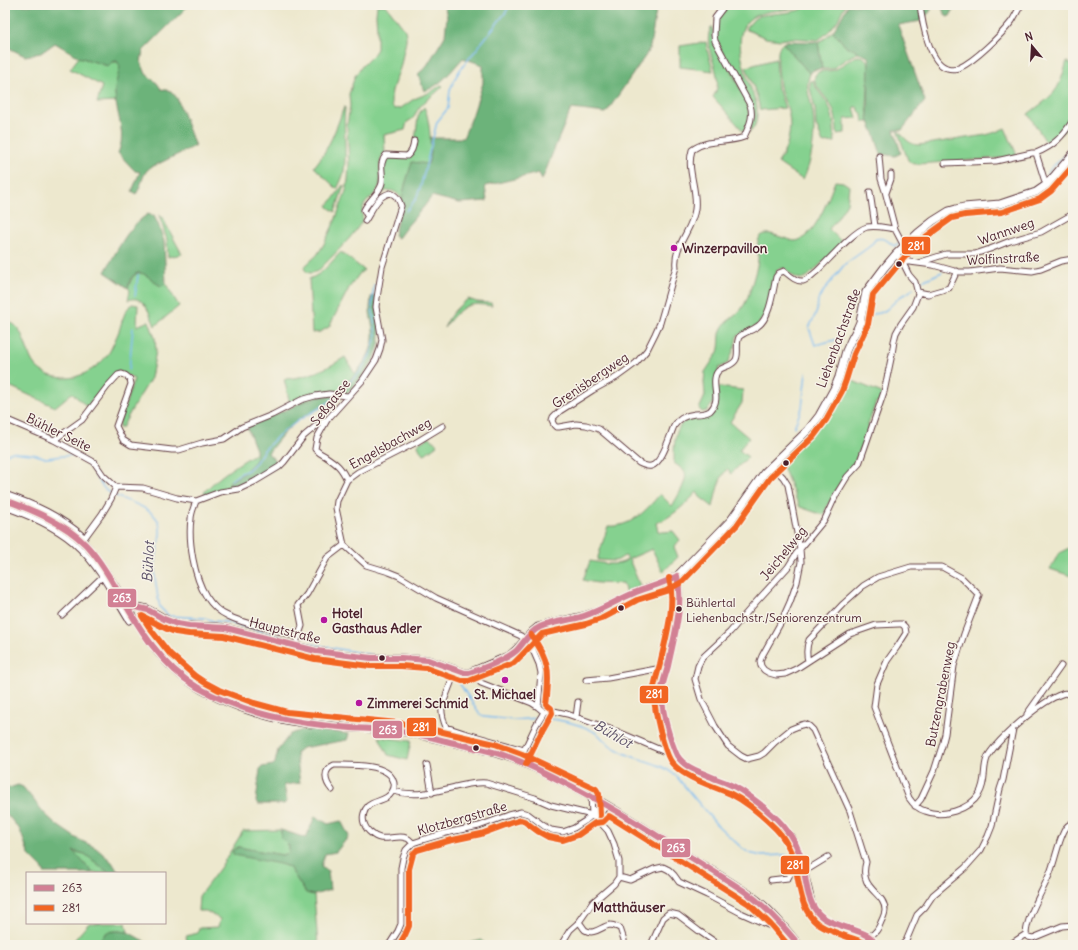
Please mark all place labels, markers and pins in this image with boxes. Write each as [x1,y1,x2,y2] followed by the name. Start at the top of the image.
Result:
[682,240,768,257] place label: Winzerpavillon
[669,243,679,253] marker: Winzerpavillon
[894,259,904,269] unlabelled marker
[781,458,791,468] unlabelled marker
[686,595,862,625] place label: Bühlertal Liehenbachstr./Seniorenzentrum
[616,603,626,613] unlabelled marker
[674,604,684,614] marker: Bühlertal Liehenbachstr./Seniorenzentrum
[332,605,422,637] place label: Hotel Gasthaus Adler
[319,615,329,625] marker: Hotel Gasthaus Adler
[377,653,387,663] unlabelled marker
[500,675,510,685] marker: St. Michael
[474,686,536,703] place label: St. Michael
[367,695,469,712] place label: Zimmerei Schmid
[354,698,364,708] marker: Zimmerei Schmid
[471,743,481,753] unlabelled marker

